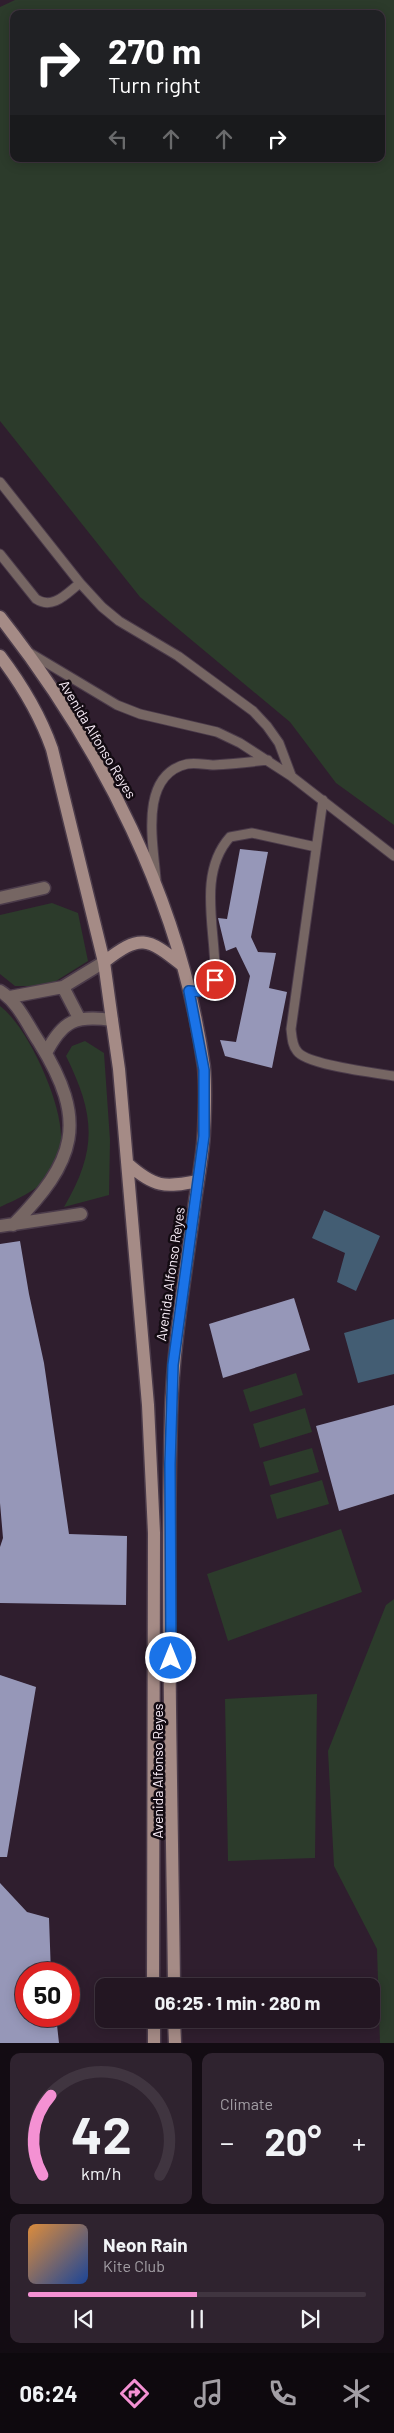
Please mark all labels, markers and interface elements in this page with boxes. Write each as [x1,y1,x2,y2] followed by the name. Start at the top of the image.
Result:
[108,29,201,71] text: 270 m
[25,30,90,95] icon: right
[108,71,201,97] text: Turn right
[104,125,132,153] icon: left
[157,125,185,153] icon: ahead
[210,125,238,153] icon: ahead
[263,125,291,153] icon: right
[56,677,140,802] street label: Avenida Alfonso Reyes
[194,959,236,1001] pin
[201,966,229,994] icon: arrive
[152,1206,188,1342] street label: Avenida Alfonso Reyes
[144,1631,196,1683] position arrow
[149,1703,166,1839] street label: Avenida Alfonso Reyes
[15,1962,80,2027] speed limit sign: 50
[154,1991,321,2014] text: 06:25 · 1 min · 280 m
[220,2094,273,2113] text: Climate
[71,2102,131,2164] text: 42
[264,2118,322,2164] text: 20°
[220,2125,234,2159] text: −
[352,2125,366,2159] text: +
[81,2162,121,2184] text: km/h
[103,2233,188,2256] text: Neon Rain
[103,2256,165,2275] text: Kite Club
[70,2305,98,2333] icon: previous
[183,2305,211,2333] icon: pause
[296,2305,324,2333] icon: next
[117,2376,152,2411] icon: directions
[191,2376,226,2411] icon: music
[265,2376,300,2411] icon: phone
[339,2376,374,2411] icon: climate
[20,2380,78,2406] text: 06:24

